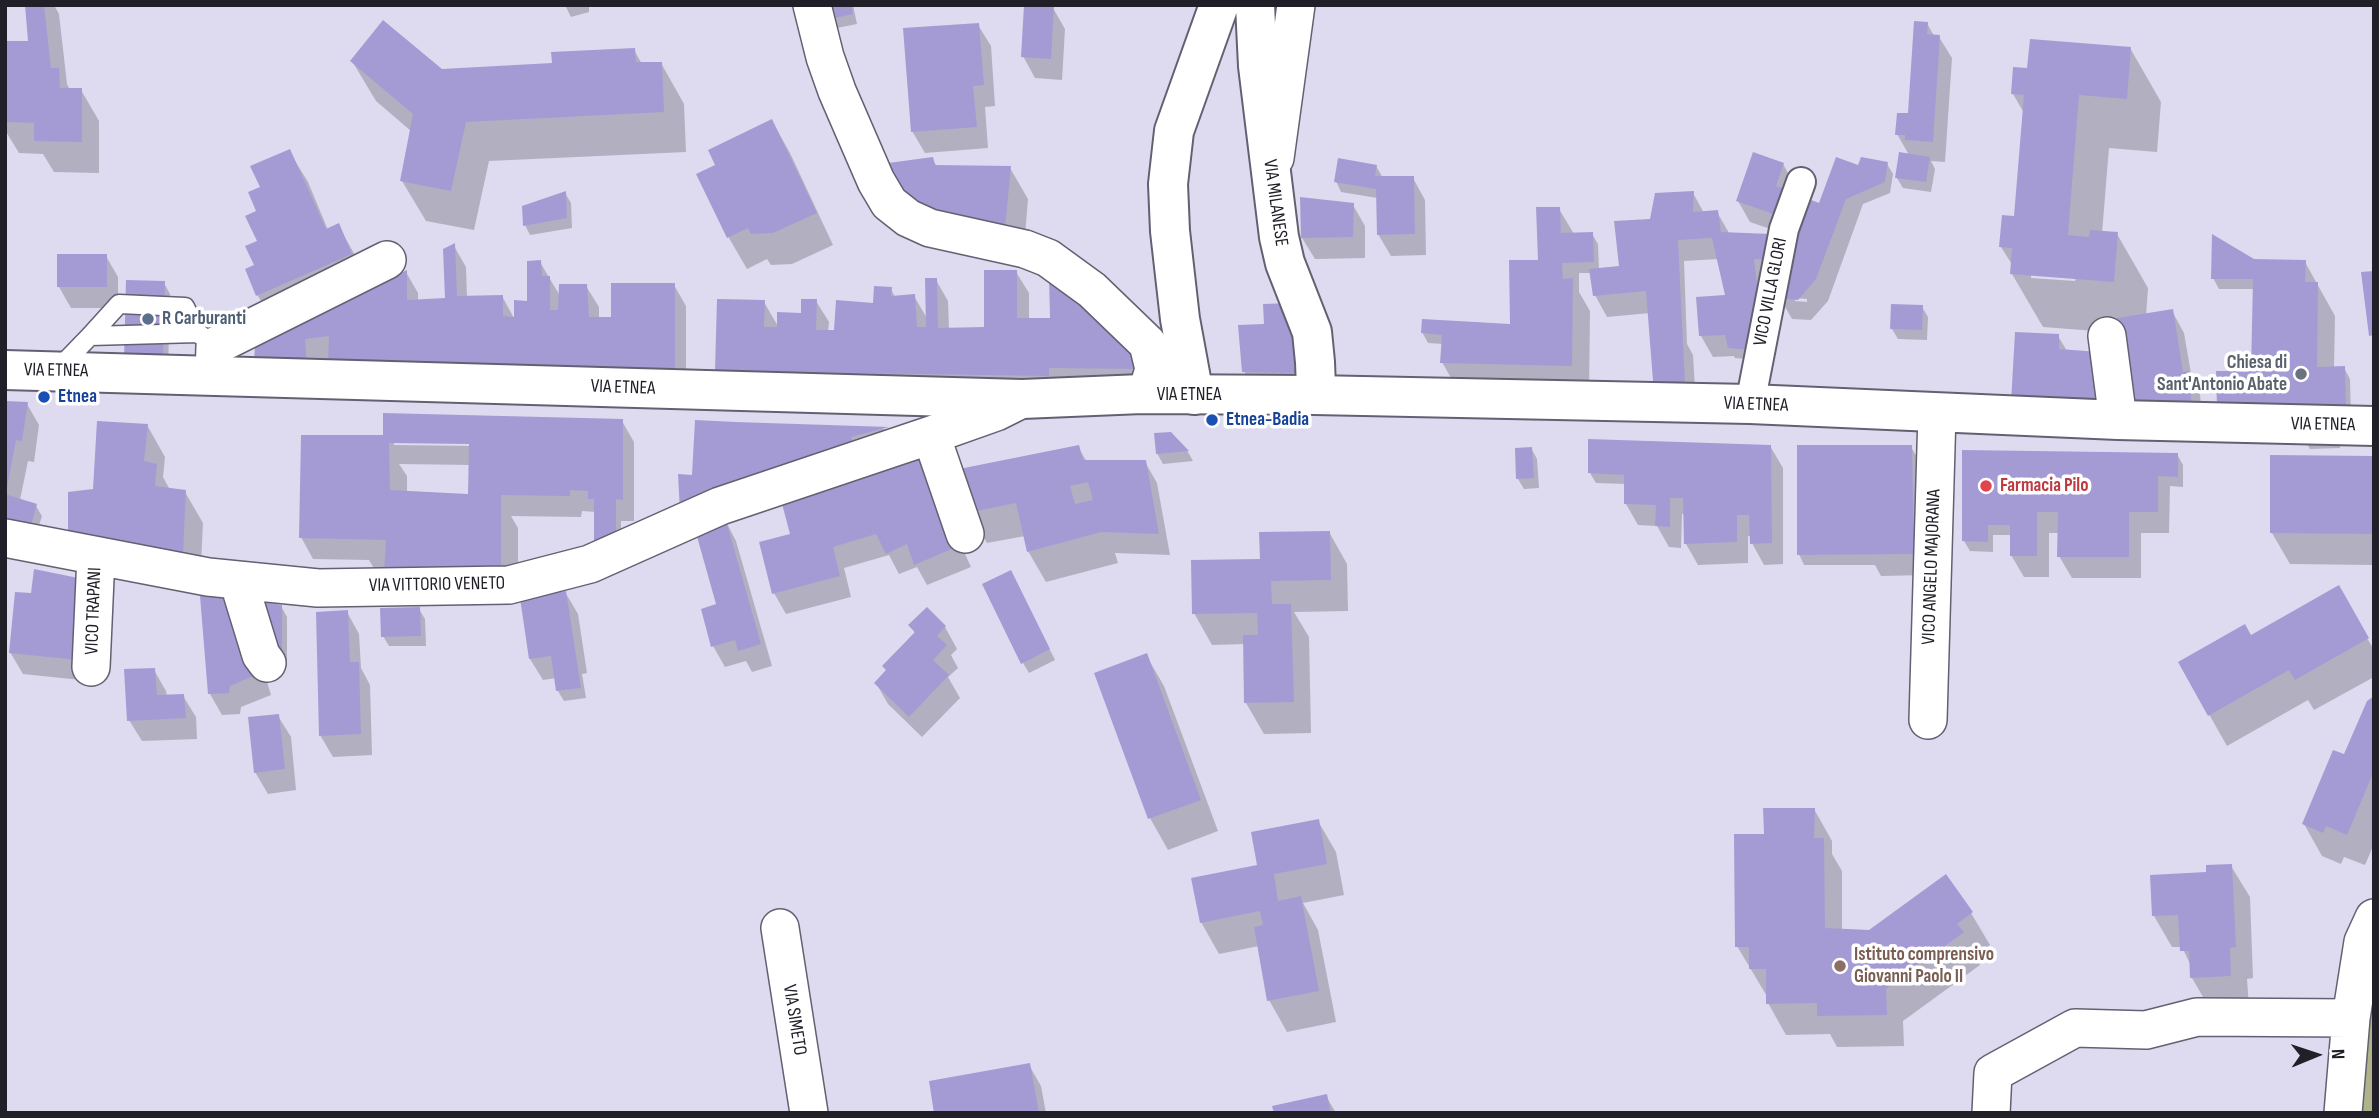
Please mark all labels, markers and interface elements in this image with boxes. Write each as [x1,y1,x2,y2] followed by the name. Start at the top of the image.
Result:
[1258,158,1292,248] street label: VIA MILANESE
[1749,236,1793,348] street label: VICO VILLA GLORI
[162,308,246,330] place label: R Carburanti
[140,311,156,327] marker: R Carburanti
[2157,352,2287,396] place label: Chiesa di Sant'Antonio Abate
[24,359,88,383] street label: VIA ETNEA
[2293,366,2309,382] marker: Chiesa di Sant'Antonio Abate
[590,375,656,401] street label: VIA ETNEA
[1157,384,1221,406] street label: VIA ETNEA
[58,386,97,408] place label: Etnea
[36,389,52,405] marker: Etnea
[1723,392,1789,418] street label: VIA ETNEA
[1226,409,1309,431] place label: Etnea-Badia
[1204,412,1220,428] marker: Etnea-Badia
[2291,413,2355,437] street label: VIA ETNEA
[2000,475,2088,497] place label: Farmacia Pilo
[1978,478,1994,494] marker: Farmacia Pilo
[1918,489,1946,645] street label: VICO ANGELO MAJORANA
[81,567,107,655] street label: VICO TRAPANI
[369,572,505,598] street label: VIA VITTORIO VENETO
[1854,944,1994,988] place label: Istituto comprensivo Giovanni Paolo II
[1832,958,1848,974] marker: Istituto comprensivo Giovanni Paolo II
[777,983,811,1057] street label: VIA SIMETO
[2281,1020,2351,1090] north arrow
[2326,1049,2349,1060] text: N

